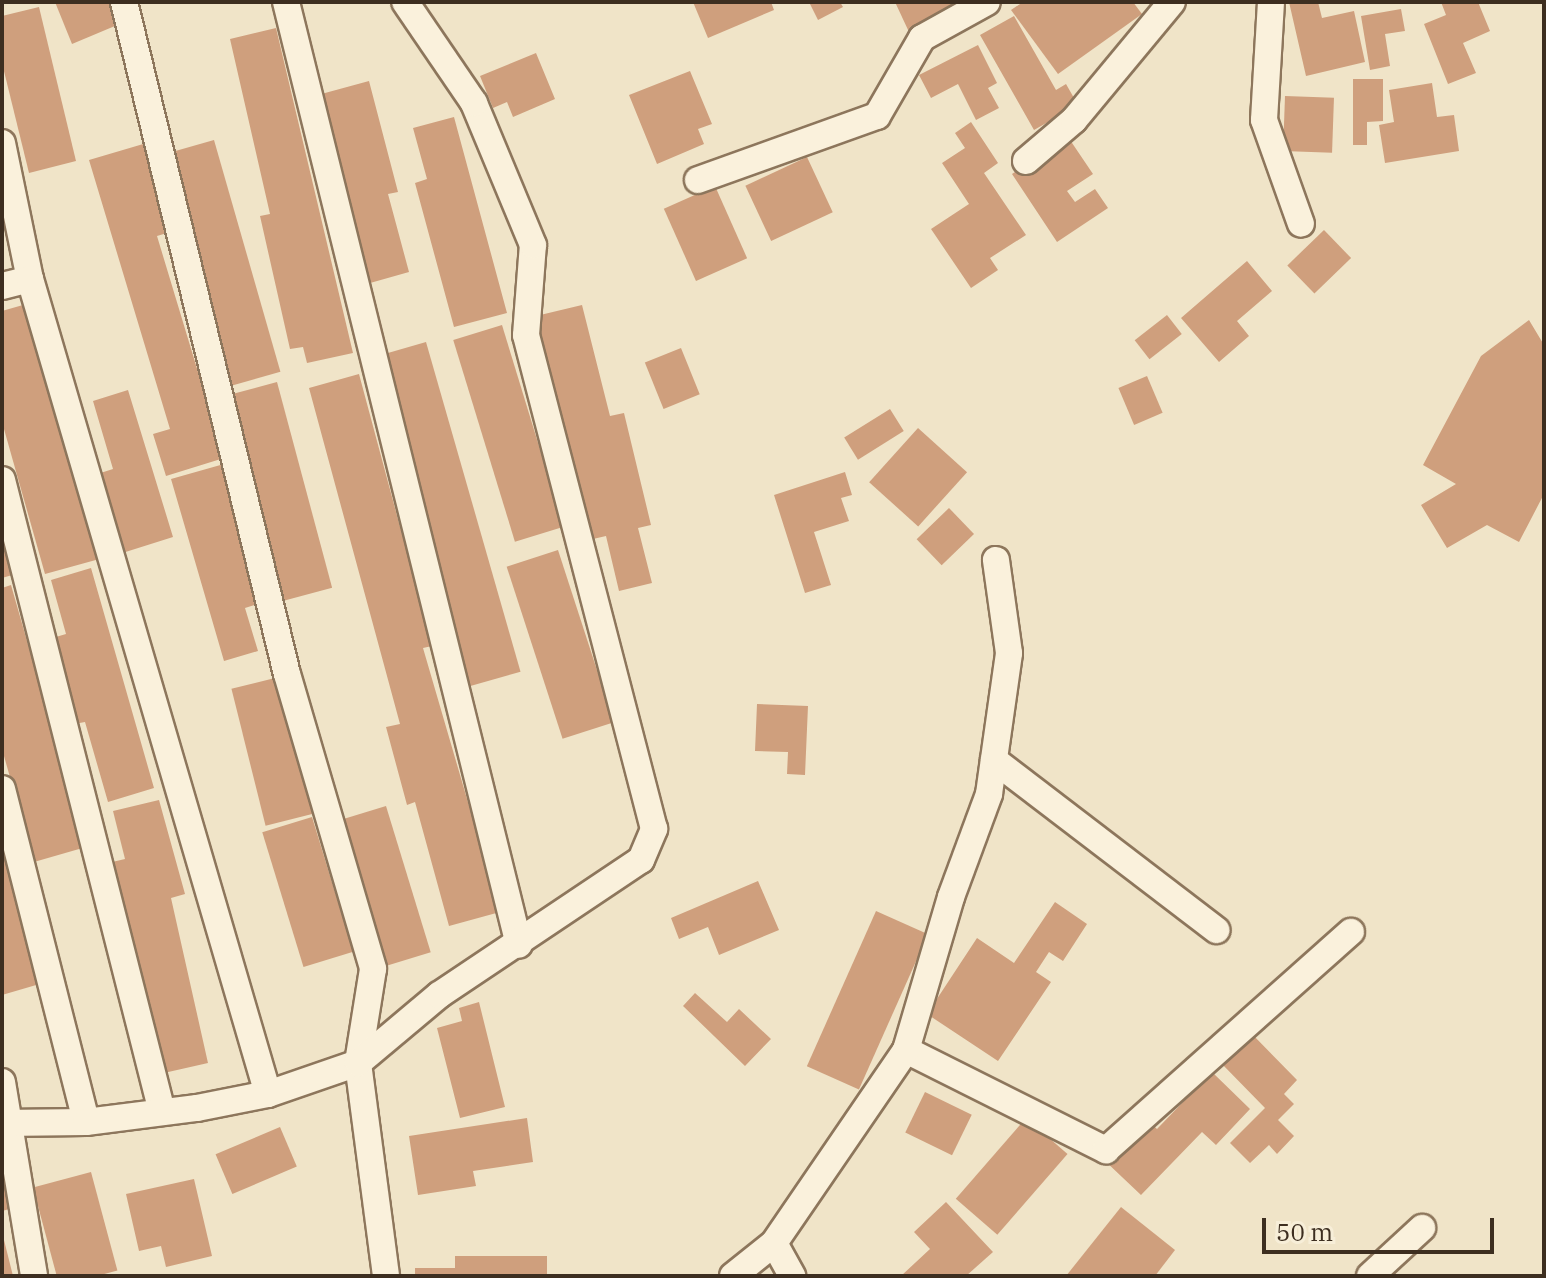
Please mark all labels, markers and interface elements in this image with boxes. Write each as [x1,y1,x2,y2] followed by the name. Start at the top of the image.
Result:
[1266,1202,1498,1252] scale bar
[1276,1216,1333,1248] text: 50 m

